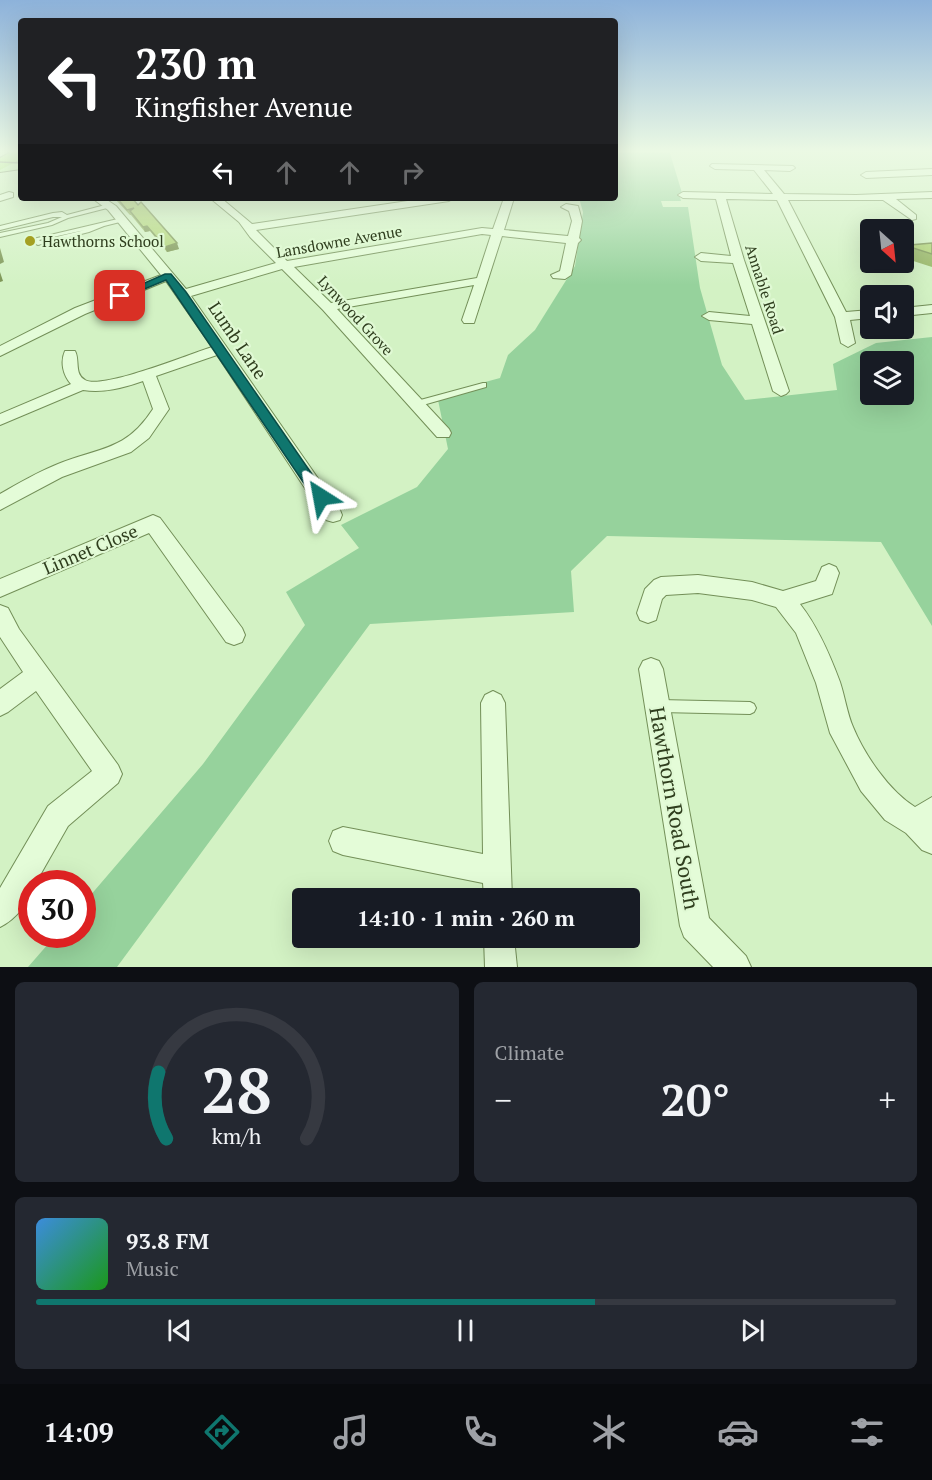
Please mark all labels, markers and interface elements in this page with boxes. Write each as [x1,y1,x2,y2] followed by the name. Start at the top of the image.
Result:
[135,35,256,91] text: 230 m
[36,42,114,120] icon: left
[135,89,353,125] text: Kingfisher Avenue
[207,156,240,189] icon: left
[270,156,303,189] icon: ahead
[333,156,366,189] icon: ahead
[396,156,429,189] icon: right
[860,219,914,273] north arrow
[860,219,914,405] map controls
[274,220,404,262] street label: Lansdowne Avenue
[42,231,164,251] place label: Hawthorns School
[23,234,37,248] marker: Hawthorns School
[741,242,789,336] street label: Annable Road
[94,270,145,321] pin
[314,271,398,359] street label: Lynwood Grove
[103,279,136,312] icon: arrive
[860,285,914,339] button: sound
[203,297,273,383] street label: Lumb Lane
[860,351,914,405] button: layers
[289,465,353,529] position arrow
[39,518,141,580] street label: Linnet Close
[643,704,707,912] street label: Hawthorn Road South
[18,870,96,948] speed limit sign: 30
[357,903,575,932] text: 14:10 · 1 min · 260 m
[495,1039,564,1066] text: Climate
[201,1048,272,1131] text: 28
[661,1069,730,1129] text: 20°
[495,1078,512,1121] text: −
[878,1078,896,1121] text: +
[212,1122,262,1150] text: km/h
[126,1226,209,1255] text: 93.8 FM
[126,1255,179,1282] text: Music
[163,1314,196,1347] icon: previous
[449,1314,482,1347] icon: pause
[736,1314,769,1347] icon: next
[201,1411,243,1453] icon: directions
[330,1411,372,1453] icon: music
[459,1411,501,1453] icon: phone
[588,1411,630,1453] icon: climate
[717,1411,759,1453] icon: car
[846,1411,888,1453] icon: filters
[44,1414,114,1450] text: 14:09

